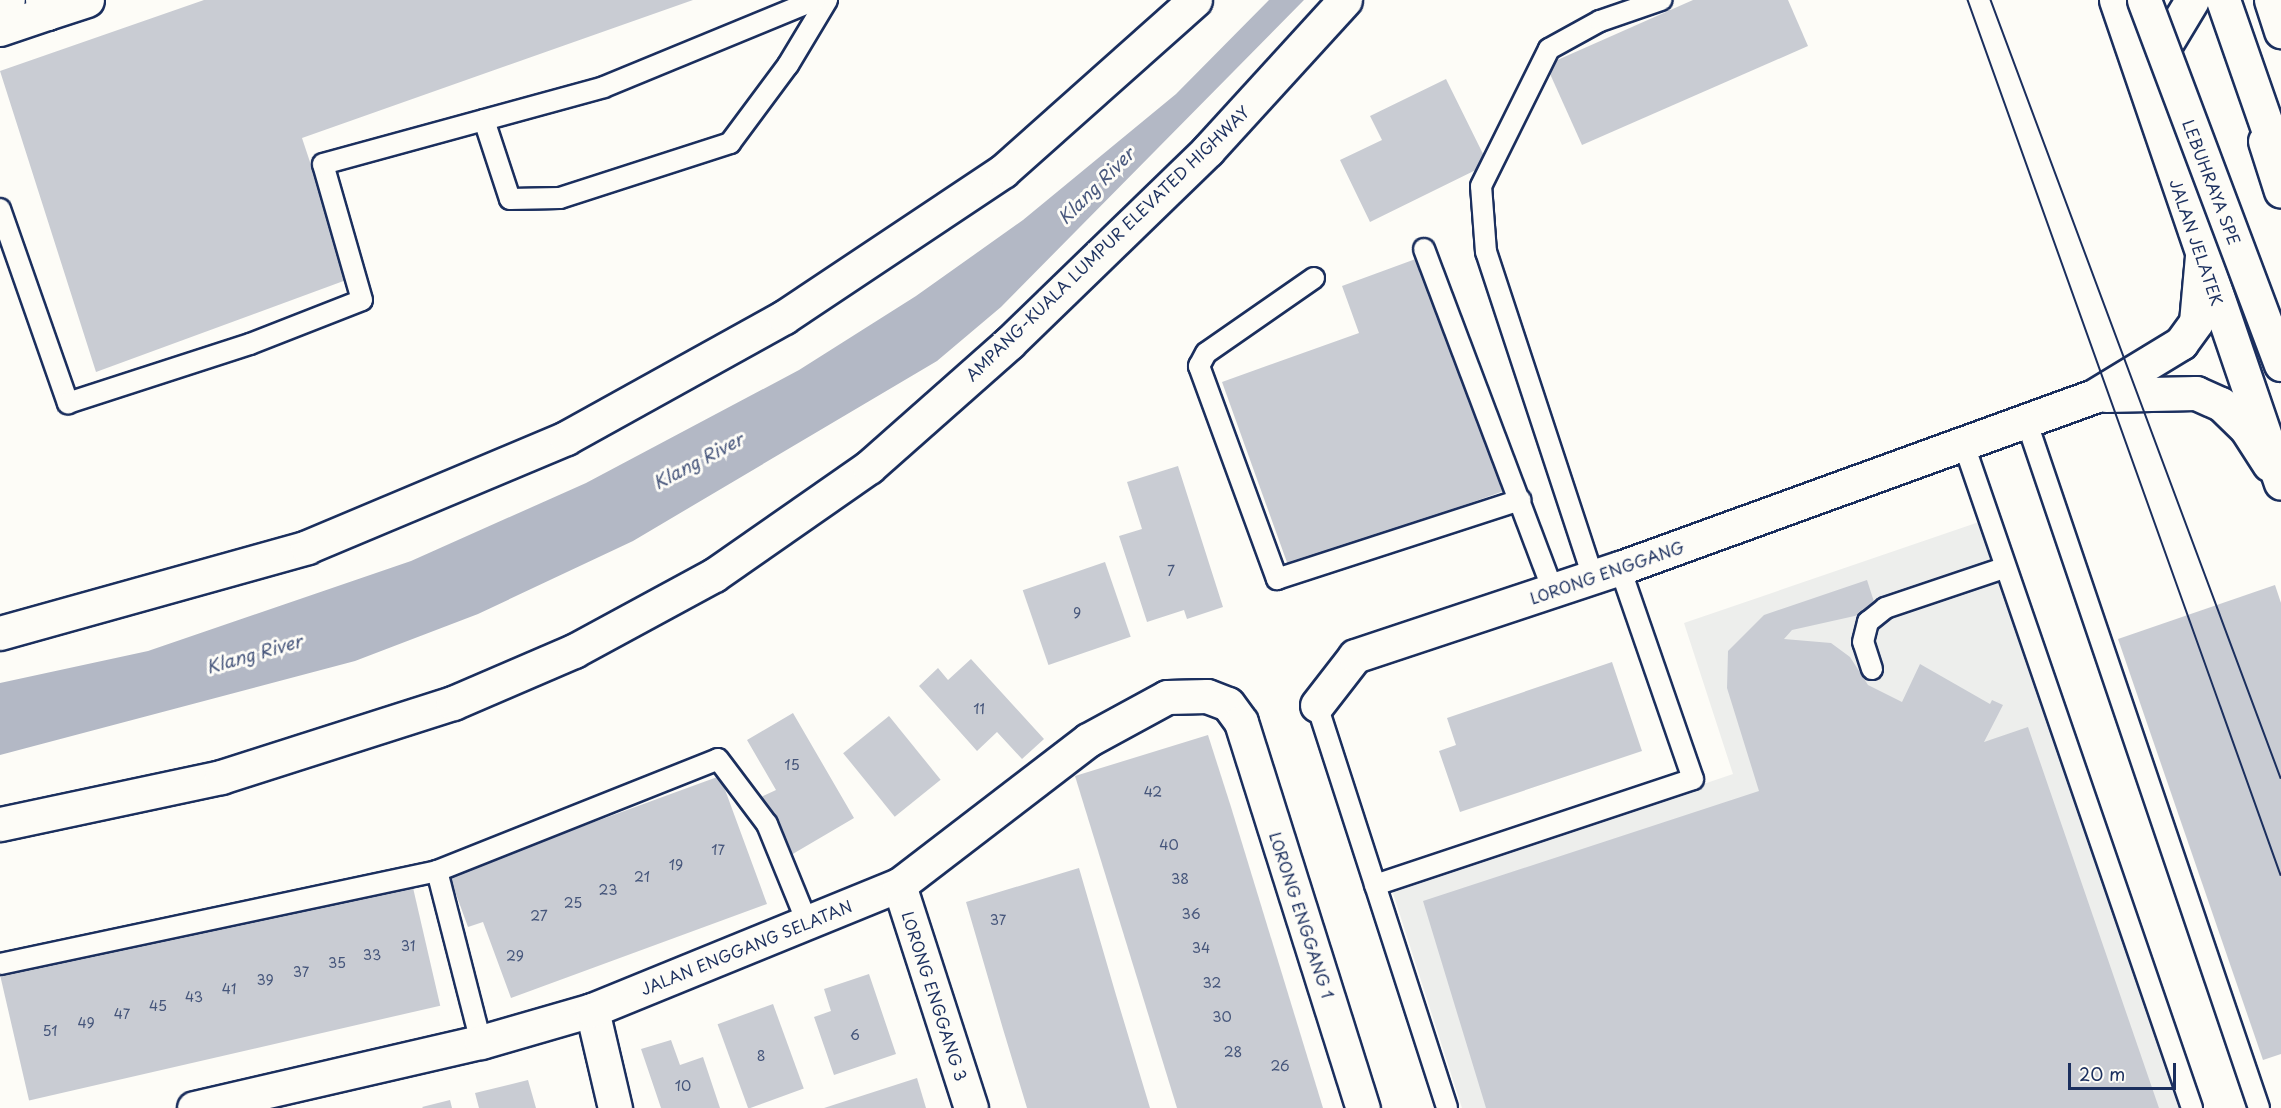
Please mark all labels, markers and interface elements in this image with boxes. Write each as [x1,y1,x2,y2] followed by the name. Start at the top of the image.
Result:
[960,101,1254,385] street label: AMPANG-KUALA LUMPUR ELEVATED HIGHWAY
[2179,116,2245,248] street label: LEBUHRAYA SPE
[1053,143,1139,229] water label: Klang River
[2166,176,2228,308] street label: JALAN JELATEK
[649,428,747,494] water label: Klang River
[1527,536,1687,608] street label: LORONG ENGGANG
[1167,563,1175,579] house number: 7
[1073,605,1081,621] house number: 9
[203,630,305,678] water label: Klang River
[973,701,985,717] house number: 11
[784,757,800,773] house number: 15
[1144,784,1162,800] house number: 42
[1266,829,1338,1001] street label: LORONG ENGGANG 1
[1159,837,1179,853] house number: 40
[711,842,725,858] house number: 17
[669,857,683,873] house number: 19
[634,869,650,885] house number: 21
[1171,871,1189,887] house number: 38
[599,882,617,898] house number: 23
[564,895,582,911] house number: 25
[638,896,854,998] street label: JALAN ENGGANG SELATAN
[1181,906,1201,922] house number: 36
[530,908,548,924] house number: 27
[898,908,972,1084] street label: LORONG ENGGANG 3
[990,912,1006,928] house number: 37
[401,938,415,954] house number: 31
[1192,940,1210,956] house number: 34
[363,947,381,963] house number: 33
[506,948,524,964] house number: 29
[328,955,346,971] house number: 35
[293,964,309,980] house number: 37
[256,972,274,988] house number: 39
[1203,975,1221,991] house number: 32
[222,981,236,997] house number: 41
[185,989,203,1005] house number: 43
[149,998,167,1014] house number: 45
[114,1006,130,1022] house number: 47
[1212,1009,1232,1025] house number: 30
[77,1015,95,1031] house number: 49
[43,1023,57,1039] house number: 51
[850,1027,860,1043] house number: 6
[1224,1044,1242,1060] house number: 28
[757,1048,765,1064] house number: 8
[2071,1051,2179,1089] scale bar
[1270,1058,1290,1074] house number: 26
[2079,1060,2125,1087] text: 20 m
[675,1078,691,1094] house number: 10

